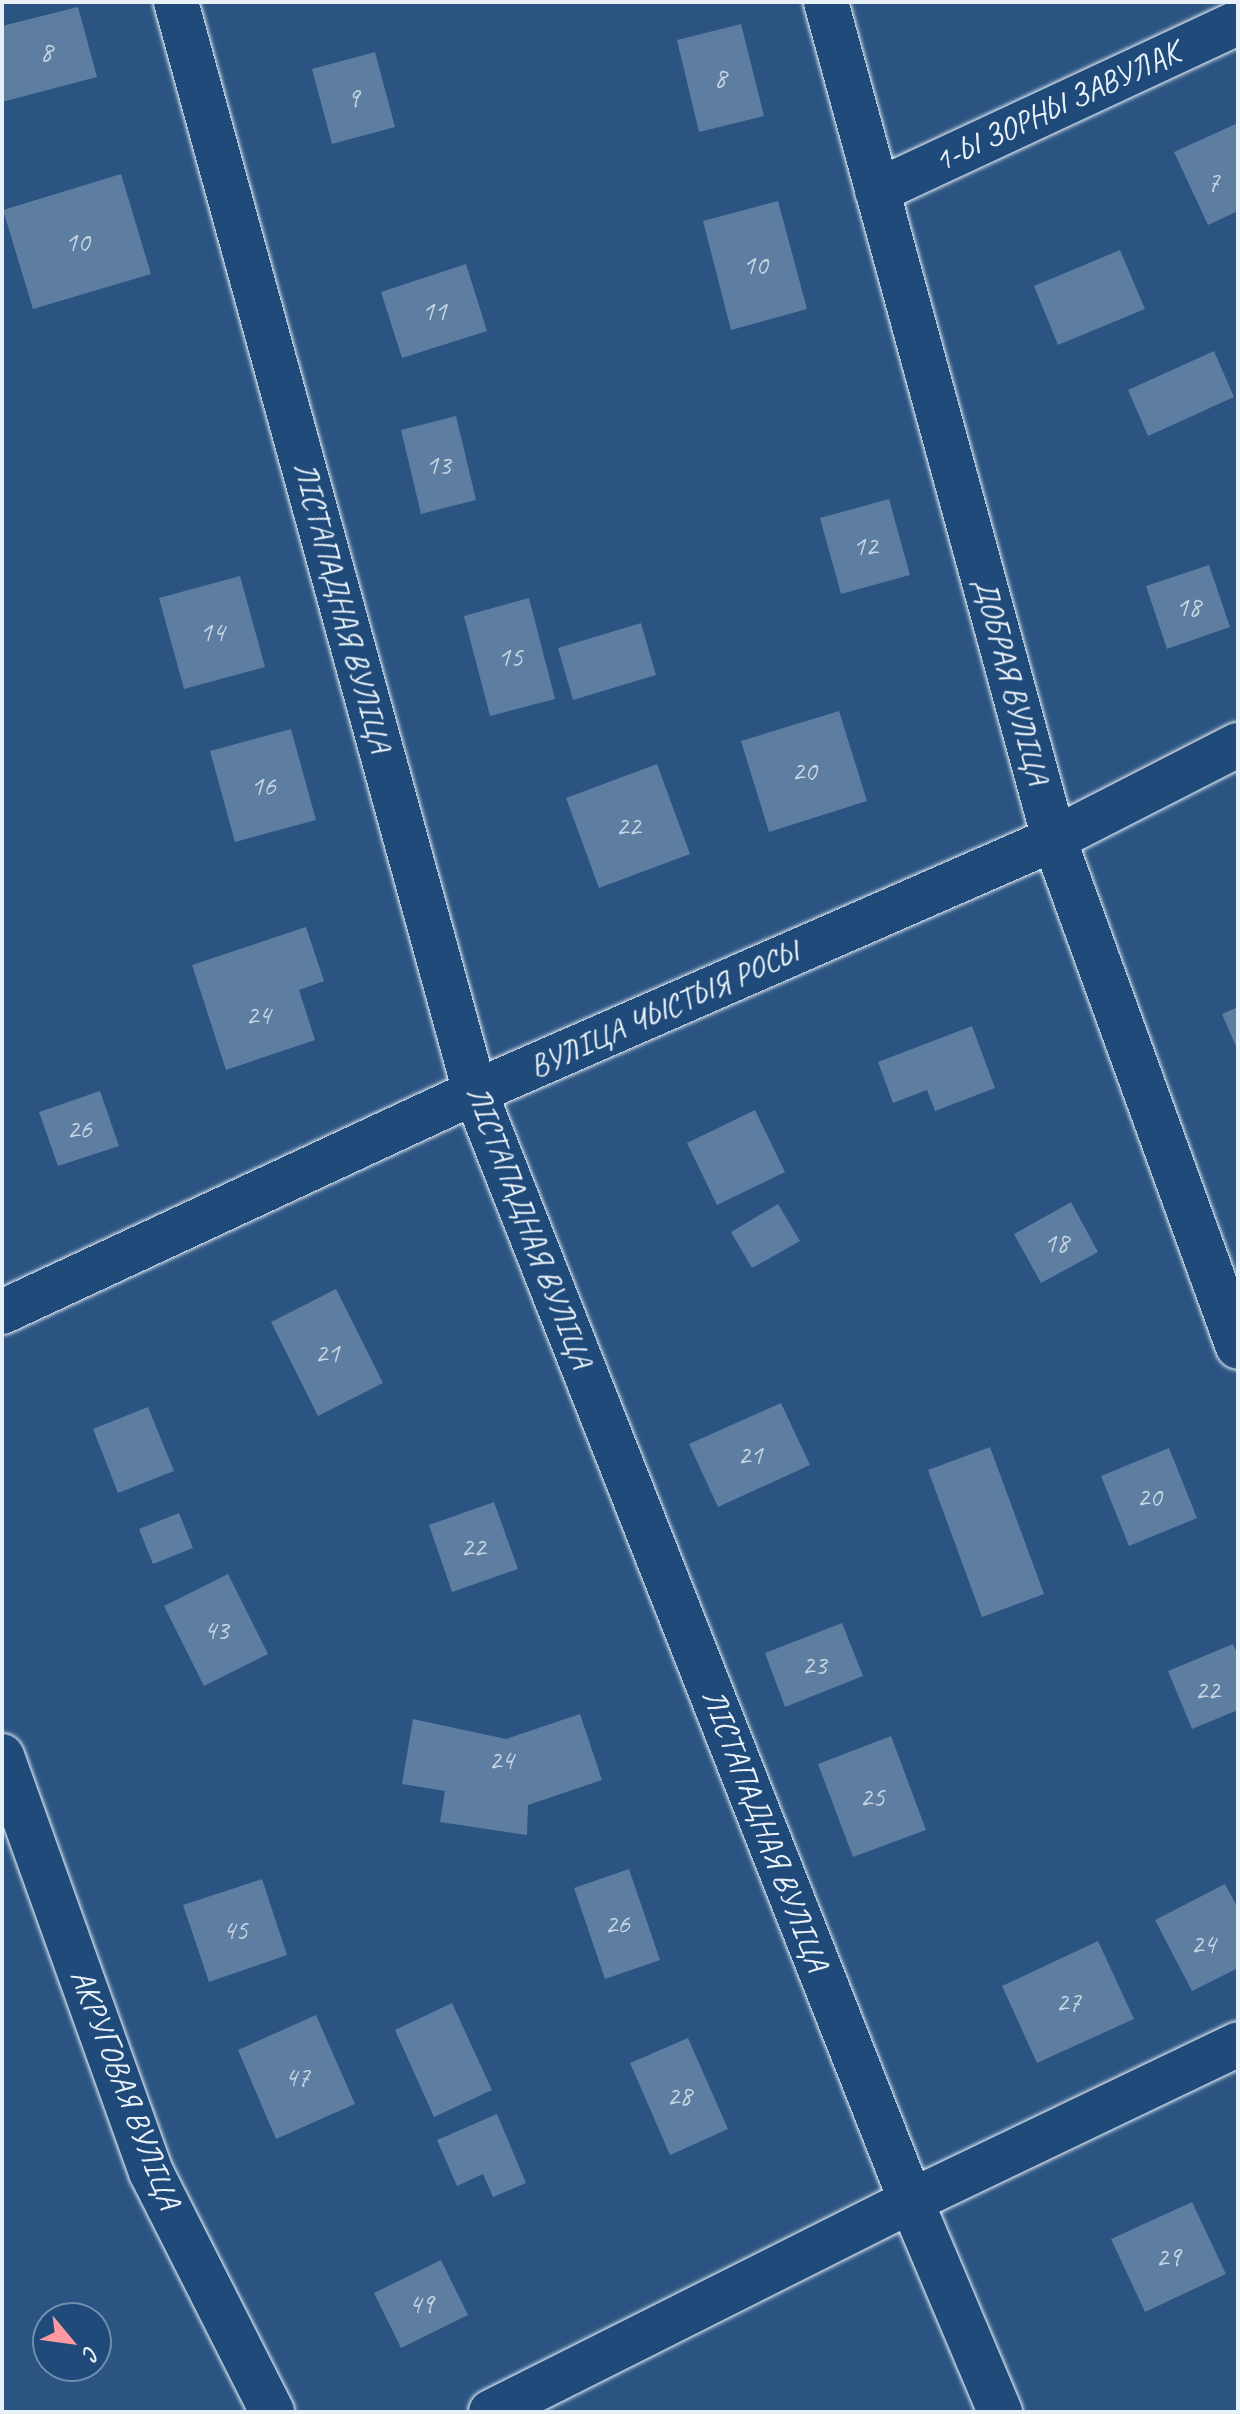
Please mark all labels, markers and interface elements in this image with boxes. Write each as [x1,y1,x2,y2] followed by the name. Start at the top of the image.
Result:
[928,33,1186,181] street label: 1-Ы ЗОРНЫ ЗАВУЛАК
[40,35,52,69] house number: 8
[714,61,726,95] house number: 8
[347,81,359,115] house number: 9
[1207,165,1219,199] house number: 7
[64,225,90,259] house number: 10
[742,248,768,282] house number: 10
[421,294,447,328] house number: 11
[425,448,451,482] house number: 13
[285,459,399,755] street label: ЛІСТАПАДНАЯ ВУЛІЦА
[852,529,878,563] house number: 12
[965,574,1057,788] street label: ДОБРАЯ ВУЛІЦА
[1175,590,1201,624] house number: 18
[199,615,225,649] house number: 14
[497,640,523,674] house number: 15
[791,754,817,788] house number: 20
[250,769,276,803] house number: 16
[615,809,641,843] house number: 22
[524,933,804,1087] street label: ВУЛІЦА ЧЫСТЫЯ РОСЫ
[245,998,271,1032] house number: 24
[458,1082,600,1372] street label: ЛІСТАПАДНАЯ ВУЛІЦА
[66,1112,92,1146] house number: 26
[1043,1226,1069,1260] house number: 18
[314,1336,340,1370] house number: 21
[737,1438,763,1472] house number: 21
[1136,1480,1162,1514] house number: 20
[460,1530,486,1564] house number: 22
[203,1613,229,1647] house number: 43
[801,1648,827,1682] house number: 23
[1194,1673,1220,1707] house number: 22
[694,1685,836,1975] street label: ЛІСТАПАДНАЯ ВУЛІЦА
[488,1743,514,1777] house number: 24
[859,1780,885,1814] house number: 25
[604,1907,630,1941] house number: 26
[222,1913,248,1947] house number: 45
[1190,1927,1216,1961] house number: 24
[62,1965,188,2213] street label: АКРУГОВАЯ ВУЛІЦА
[1055,1985,1081,2019] house number: 27
[284,2060,310,2094] house number: 47
[666,2079,692,2113] house number: 28
[1155,2240,1181,2274] house number: 29
[408,2287,434,2321] house number: 49
[32,2302,112,2382] north arrow
[76,2341,106,2364] text: С

